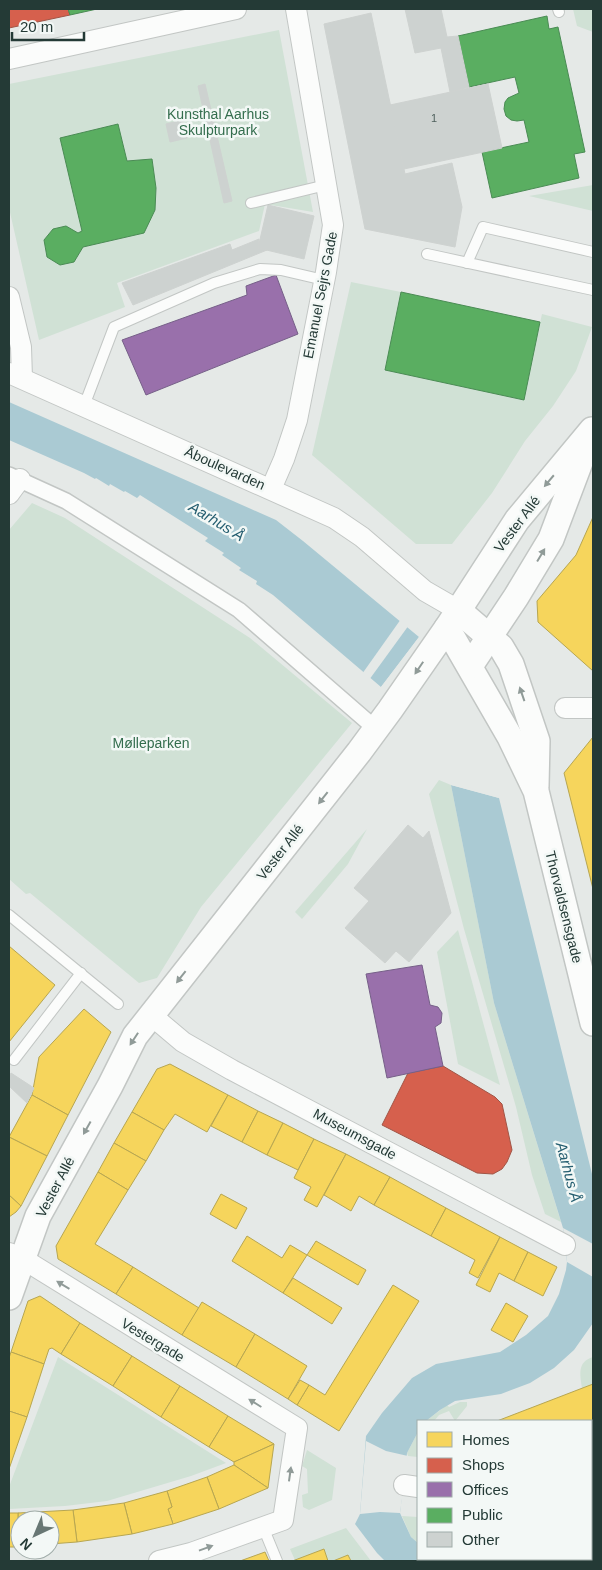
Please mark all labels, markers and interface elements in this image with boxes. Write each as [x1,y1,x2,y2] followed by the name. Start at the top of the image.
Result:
[12,10,85,42] scale bar
[20,18,53,35] text: 20 m
[167,106,269,138] park label: Kunsthal Aarhus Skulpturpark
[431,112,437,124] house number: 1
[300,230,340,360] street label: Emanuel Sejrs Gade
[182,443,268,493] street label: Åboulevarden
[544,475,555,488] one-way arrow
[491,493,543,555] street label: Vester Allé
[185,497,248,544] water label: Aarhus Å
[537,549,546,562] one-way arrow
[414,661,424,675] one-way arrow
[517,687,525,702] one-way arrow
[112,735,190,751] park label: Mølleparken
[317,791,328,804] one-way arrow
[253,821,307,883] street label: Vester Allé
[542,849,586,965] street label: Thorvaldsensgade
[176,970,186,984] one-way arrow
[129,1032,139,1045] one-way arrow
[311,1105,399,1163] street label: Museumsgade
[82,1122,91,1135] one-way arrow
[553,1139,585,1204] water label: Aarhus Å
[32,1154,78,1220] street label: Vester Allé
[56,1280,69,1289] one-way arrow
[119,1315,188,1365] street label: Vestergade
[249,1398,262,1407] one-way arrow
[417,1420,592,1560] legend
[462,1431,510,1448] text: Homes
[462,1456,505,1473] text: Shops
[286,1465,294,1481] one-way arrow
[462,1481,508,1498] text: Offices
[462,1506,503,1523] text: Public
[10,1510,60,1560] north arrow
[462,1531,500,1548] text: Other
[17,1535,35,1554] text: N
[199,1544,214,1552] one-way arrow

